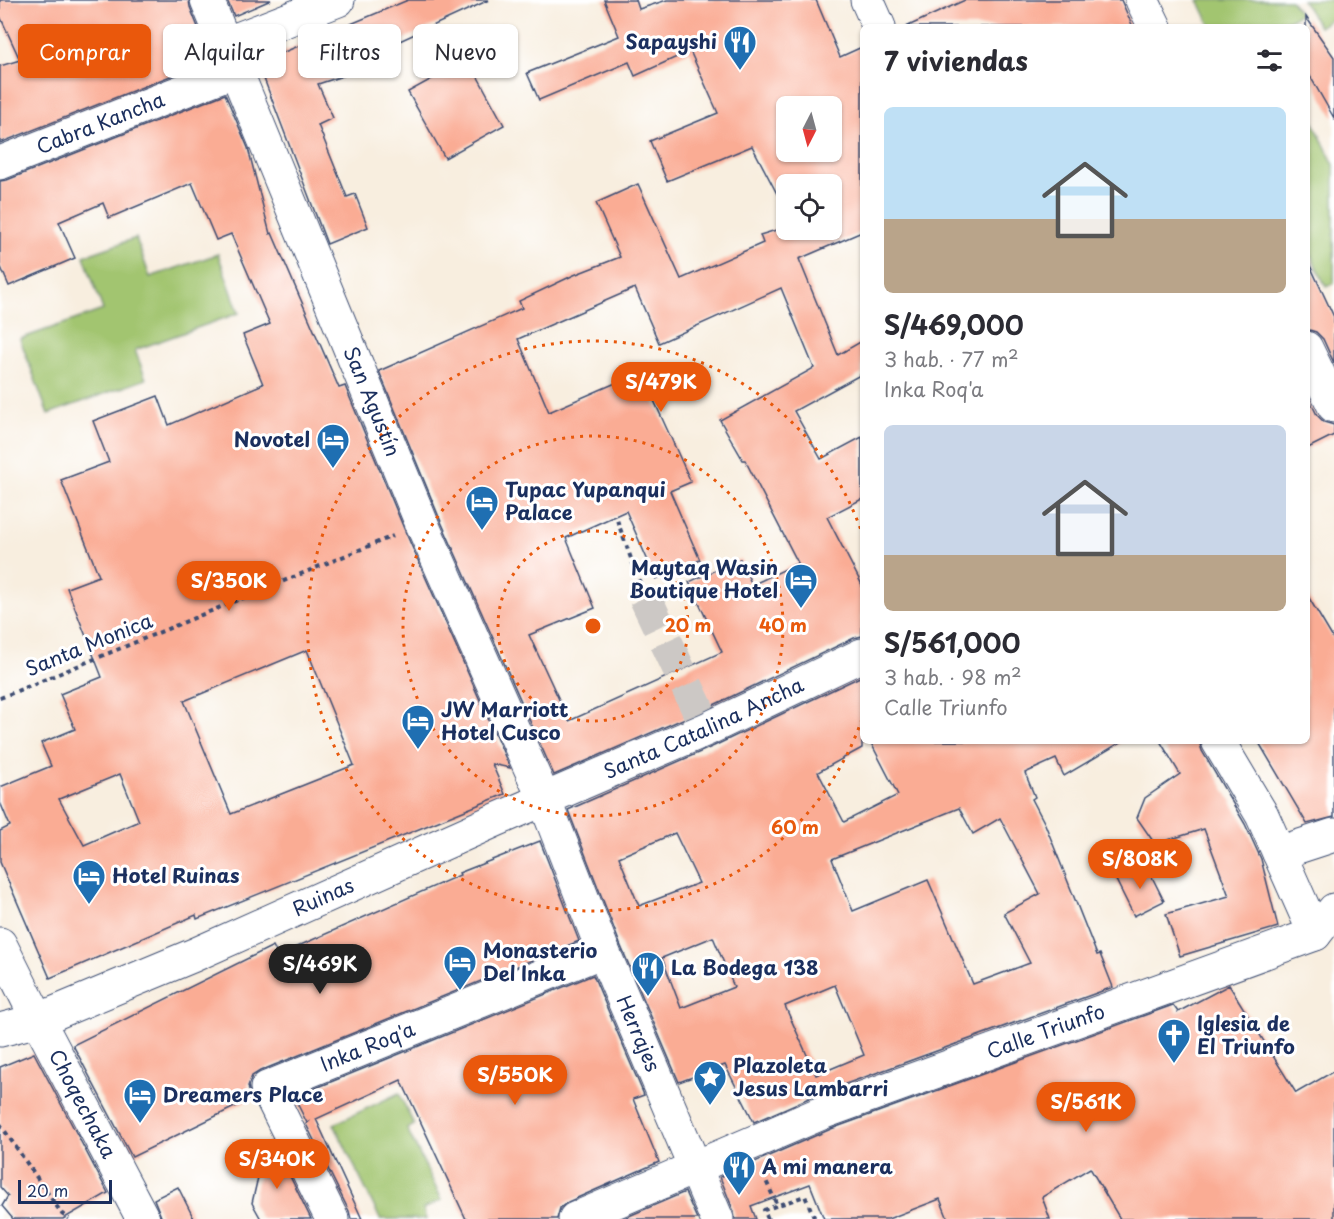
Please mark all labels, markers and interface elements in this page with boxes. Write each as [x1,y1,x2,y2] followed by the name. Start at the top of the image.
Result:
[18,24,151,78] chip: Comprar
[163,24,286,78] chip: Alquilar
[298,24,401,78] chip: Filtros
[413,24,518,78] chip: Nuevo
[722,24,758,71] restaurant icon: Sapayshi
[625,26,717,56] place label: Sapayshi
[884,41,1028,80] text: 7 viviendas
[1253,44,1286,77] icon: filters
[32,84,169,161] street label: Cabra Kancha
[776,96,842,162] north arrow
[776,96,842,240] map controls
[1031,146,1139,254] icon: home
[776,174,842,240] button: locate
[884,305,1024,344] text: S/469,000
[337,341,409,461] street label: San Agustín
[884,344,1019,374] text: 3 hab. · 77 m²
[612,362,710,413] pin: S/479K
[625,366,697,396] text: S/479K
[884,374,984,404] text: Inka Roq'a
[315,422,351,469] hotel icon: Novotel
[234,424,310,454] place label: Novotel
[1031,464,1139,572] icon: home
[505,474,666,527] place label: Tupac Yupanqui Palace
[464,484,500,531] hotel icon: Tupac Yupanqui Palace
[629,552,778,605] place label: Maytaq Wasin Boutique Hotel
[180,561,278,612] pin: S/350K
[783,562,819,609] hotel icon: Maytaq Wasin Boutique Hotel
[191,565,267,595] text: S/350K
[21,605,157,683] street label: Santa Monica
[665,611,711,638] text: 20 m
[759,611,807,638] text: 40 m
[583,616,603,636] centre of rings
[884,623,1020,662] text: S/561,000
[884,662,1022,692] text: 3 hab. · 98 m²
[599,669,809,786] street label: Santa Catalina Ancha
[884,692,1008,722] text: Calle Triunfo
[441,694,568,747] place label: JW Marriott Hotel Cusco
[400,703,436,750] hotel icon: JW Marriott Hotel Cusco
[771,813,819,840] text: 60 m
[1091,839,1189,890] pin: S/808K
[1102,843,1178,873] text: S/808K
[71,858,107,905] hotel icon: Hotel Ruinas
[112,860,240,890] place label: Hotel Ruinas
[287,869,358,923] street label: Ruinas
[483,935,597,988] place label: Monasterio Del Inka
[271,944,369,995] pin: S/469K
[442,944,478,991] hotel icon: Monasterio Del Inka
[283,948,357,978] text: S/469K
[630,950,666,997] restaurant icon: La Bodega 138
[671,952,819,982] place label: La Bodega 138
[610,990,669,1076] street label: Herrajes
[982,995,1109,1066] street label: Calle Triunfo
[1197,1008,1295,1061] place label: Iglesia de El Triunfo
[316,1013,420,1079] street label: Inka Roq'a
[1156,1017,1192,1064] church icon: Iglesia de El Triunfo
[42,1044,125,1164] street label: Choqechaka
[733,1050,888,1103] place label: Plazoleta Jesus Lambarri
[466,1055,564,1106] pin: S/550K
[477,1059,553,1089] text: S/550K
[692,1059,728,1106] place icon: Plazoleta Jesus Lambarri
[122,1077,158,1124] hotel icon: Dreamers Place
[163,1079,323,1109] place label: Dreamers Place
[1037,1082,1135,1133] pin: S/561K
[1050,1086,1122,1116] text: S/561K
[228,1139,326,1190] pin: S/340K
[239,1143,315,1173] text: S/340K
[721,1149,757,1196] restaurant icon: A mi manera
[761,1151,893,1181] place label: A mi manera
[18,1177,112,1204] scale bar
[27,1178,68,1202] text: 20 m

